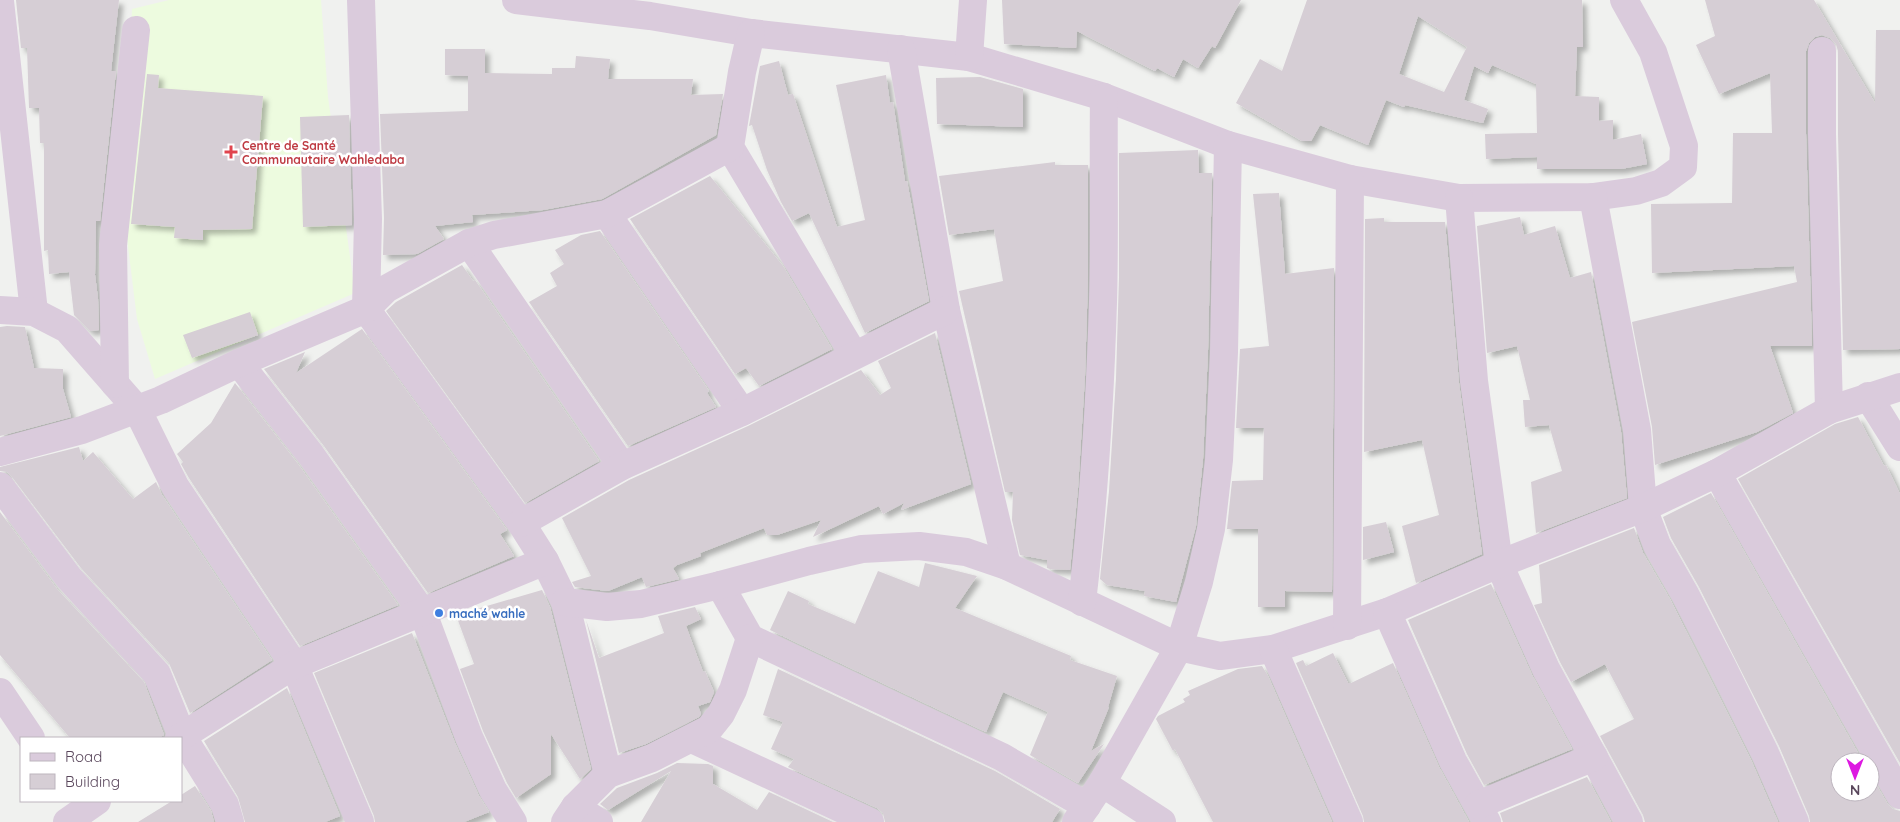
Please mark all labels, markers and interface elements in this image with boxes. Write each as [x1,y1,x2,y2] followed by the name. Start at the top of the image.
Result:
[242,138,405,167] place label: Centre de Santé Communautaire Wahledaba
[224,145,238,159] marker: Centre de Santé Communautaire Wahledaba
[449,606,525,621] place label: maché wahle
[433,607,445,619] marker: maché wahle
[20,737,182,802] legend
[65,747,102,766] text: Road
[1830,752,1880,802] north arrow
[65,772,120,791] text: Building
[1850,781,1860,799] text: N

